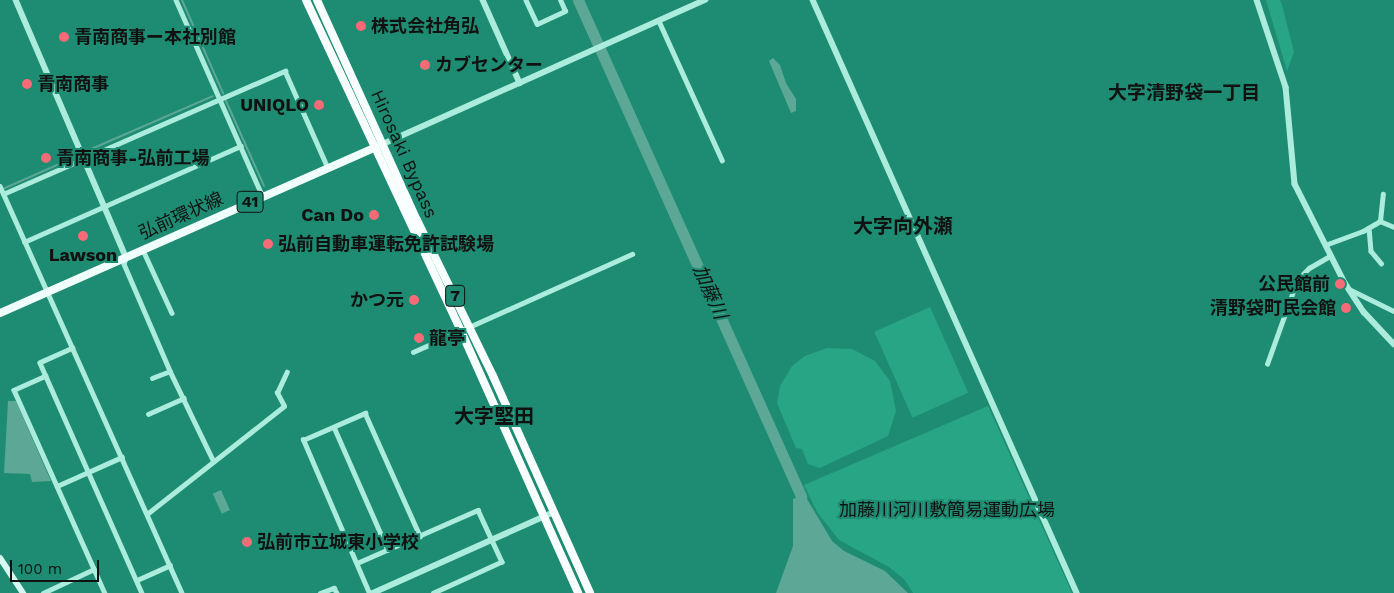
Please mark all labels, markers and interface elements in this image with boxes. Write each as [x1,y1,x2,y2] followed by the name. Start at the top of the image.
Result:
[371,15,479,37] place label: 株式会社角弘
[355,20,367,32] marker: 株式会社角弘
[74,26,236,48] place label: 青南商事ー本社別館
[58,31,70,43] marker: 青南商事ー本社別館
[435,54,543,76] place label: カブセンター
[419,59,431,71] marker: カブセンター
[37,73,109,95] place label: 青南商事
[21,78,33,90] marker: 青南商事
[1108,82,1260,104] district label: 大字清野袋一丁目
[366,87,442,221] street label: Hirosaki Bypass
[240,94,309,116] place label: UNIQLO
[313,99,325,111] marker: UNIQLO
[56,147,210,169] place label: 青南商事-弘前工場
[40,152,52,164] marker: 青南商事-弘前工場
[135,188,227,244] street label: 弘前環状線
[236,188,264,216] road number: 41
[301,204,364,226] place label: Can Do
[368,209,380,221] marker: Can Do
[853,214,953,238] district label: 大字向外瀬
[77,230,89,242] marker: Lawson
[278,233,494,255] place label: 弘前自動車運転免許試験場
[262,238,274,250] marker: 弘前自動車運転免許試験場
[49,244,117,266] place label: Lawson
[688,261,732,323] water label: 加藤川
[1258,273,1330,295] place label: 公民館前
[1334,278,1346,290] marker: 公民館前
[445,282,465,310] road number: 7
[350,289,404,311] place label: かつ元
[408,294,420,306] marker: かつ元
[1210,297,1336,319] place label: 清野袋町民会館
[1340,302,1352,314] marker: 清野袋町民会館
[429,327,465,349] place label: 龍亭
[413,332,425,344] marker: 龍亭
[454,404,534,428] district label: 大字堅田
[839,499,1055,521] park label: 加藤川河川敷簡易運動広場
[257,531,419,553] place label: 弘前市立城東小学校
[241,536,253,548] marker: 弘前市立城東小学校
[12,550,101,582] scale bar
[18,560,62,578] text: 100 m

